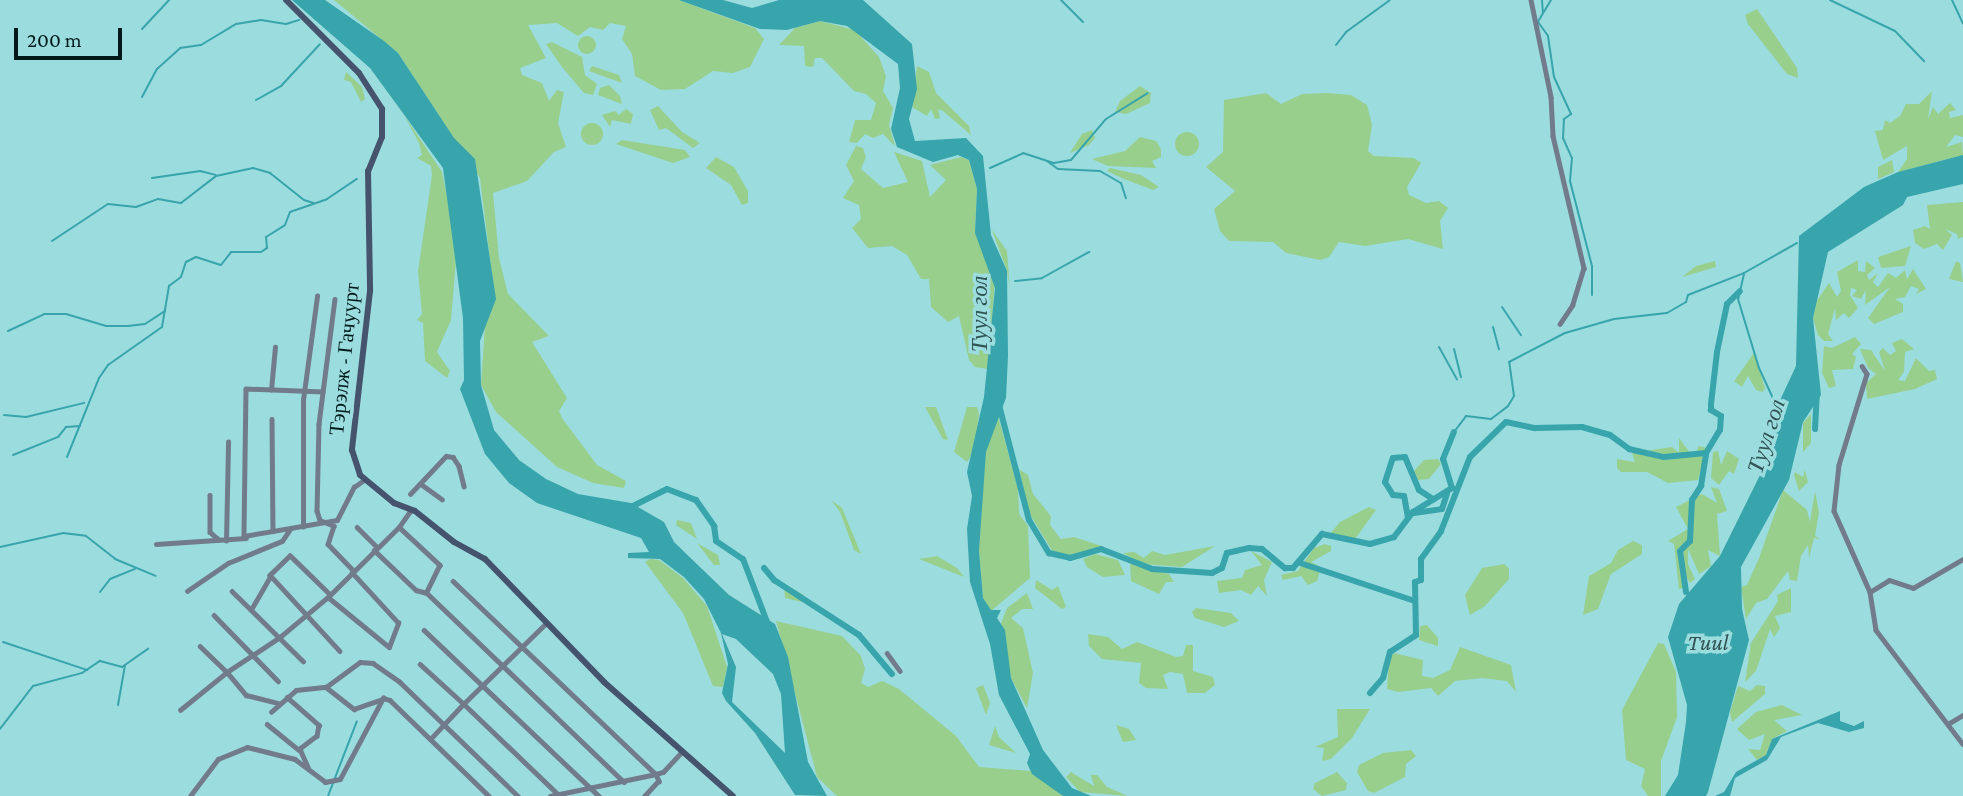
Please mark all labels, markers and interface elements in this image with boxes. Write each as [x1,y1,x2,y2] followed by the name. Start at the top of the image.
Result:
[18,14,126,58] scale bar
[27,28,82,52] text: 200 m
[965,276,993,352] water label: Туул гол
[323,282,365,436] street label: Тэрэлж - Гачуурт
[1741,395,1791,477] water label: Туул гол
[1688,628,1728,656] water label: Tuul

